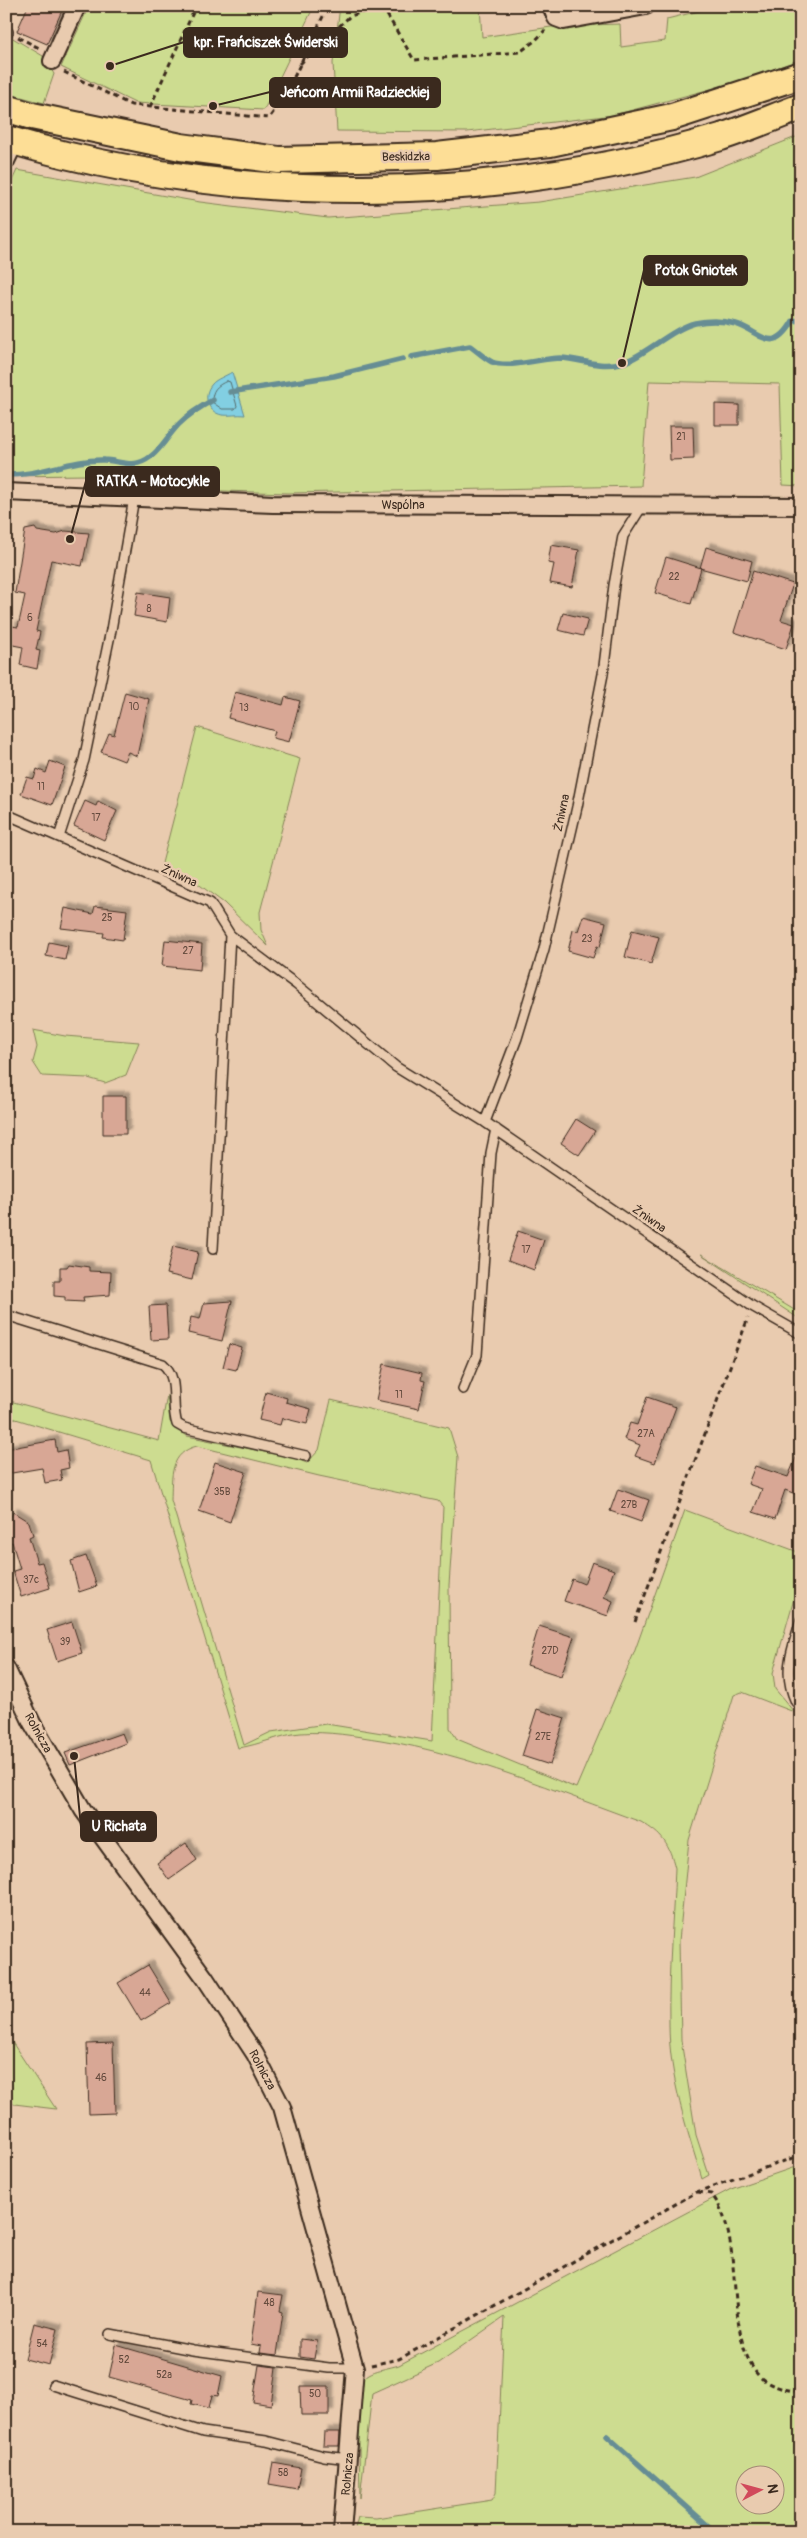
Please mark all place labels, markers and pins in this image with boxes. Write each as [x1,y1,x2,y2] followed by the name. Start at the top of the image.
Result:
[184,28,347,57] callout: kpr. Frańciszek Świderski
[270,78,440,107] callout: Jeńcom Armii Radzieckiej
[644,256,747,285] callout: Potok Gniotek
[86,467,219,496] callout: RATKA - Motocykle
[81,1812,156,1841] callout: U Richata

